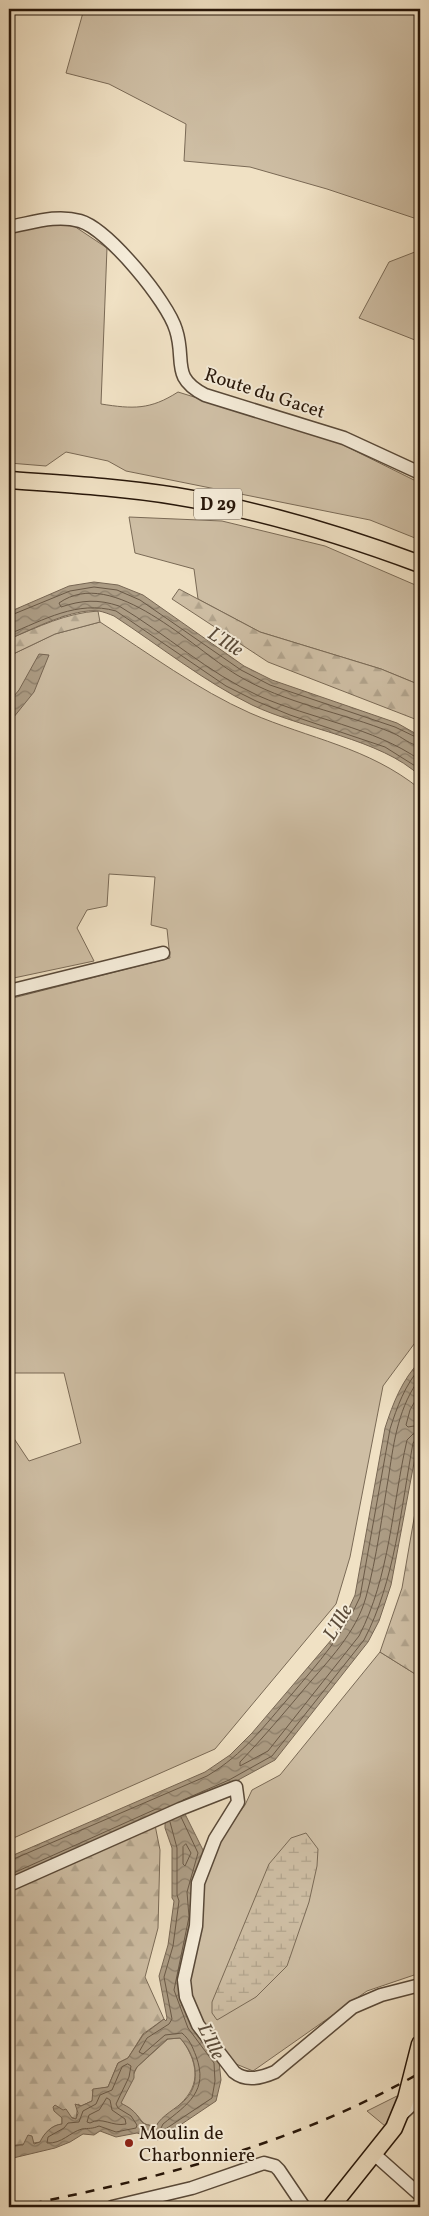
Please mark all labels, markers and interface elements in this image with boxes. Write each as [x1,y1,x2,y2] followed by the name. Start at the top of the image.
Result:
[201,362,328,426] street label: Route du Gacet
[194,488,242,520] road number: D 29
[202,621,249,665] water label: L'Ille
[317,1599,361,1646] water label: L'Ille
[189,2019,231,2065] water label: L'Ille
[139,2121,255,2169] place label: Moulin de Charbonniere
[123,2137,135,2149] marker: Moulin de Charbonniere

